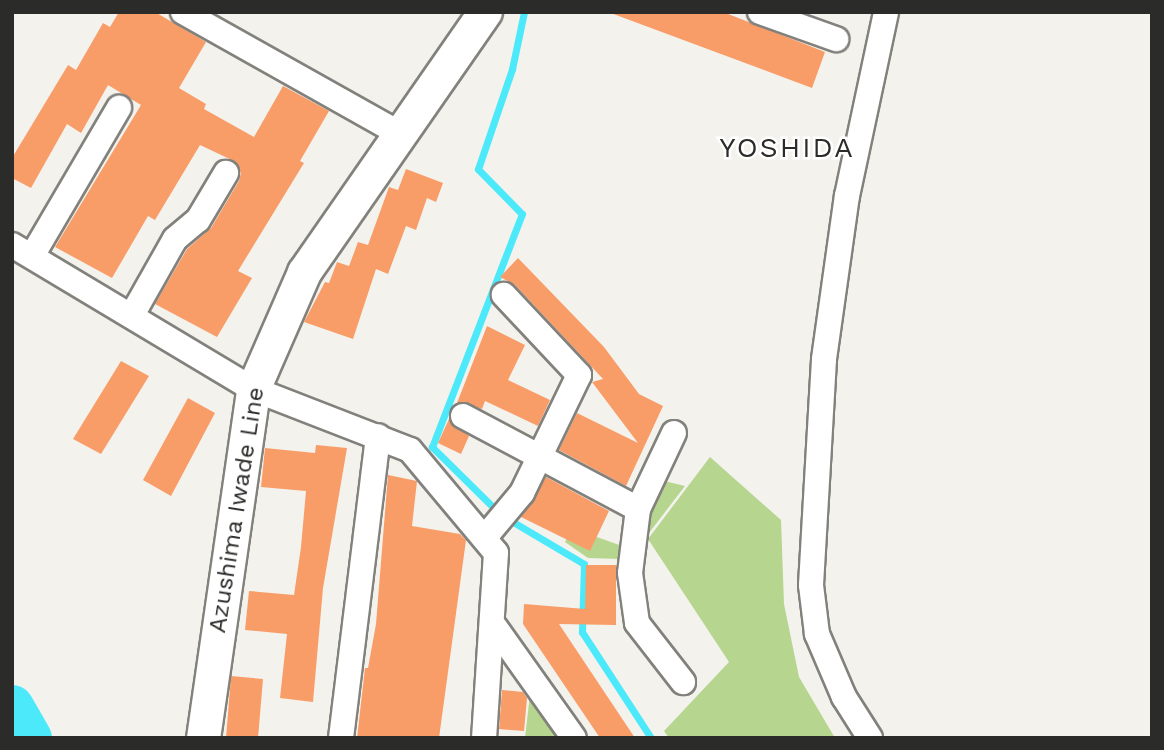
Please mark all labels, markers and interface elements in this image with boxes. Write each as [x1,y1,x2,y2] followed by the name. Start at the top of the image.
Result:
[720,131,854,165] district label: YOSHIDA
[203,385,271,635] street label: Azushima Iwade Line

